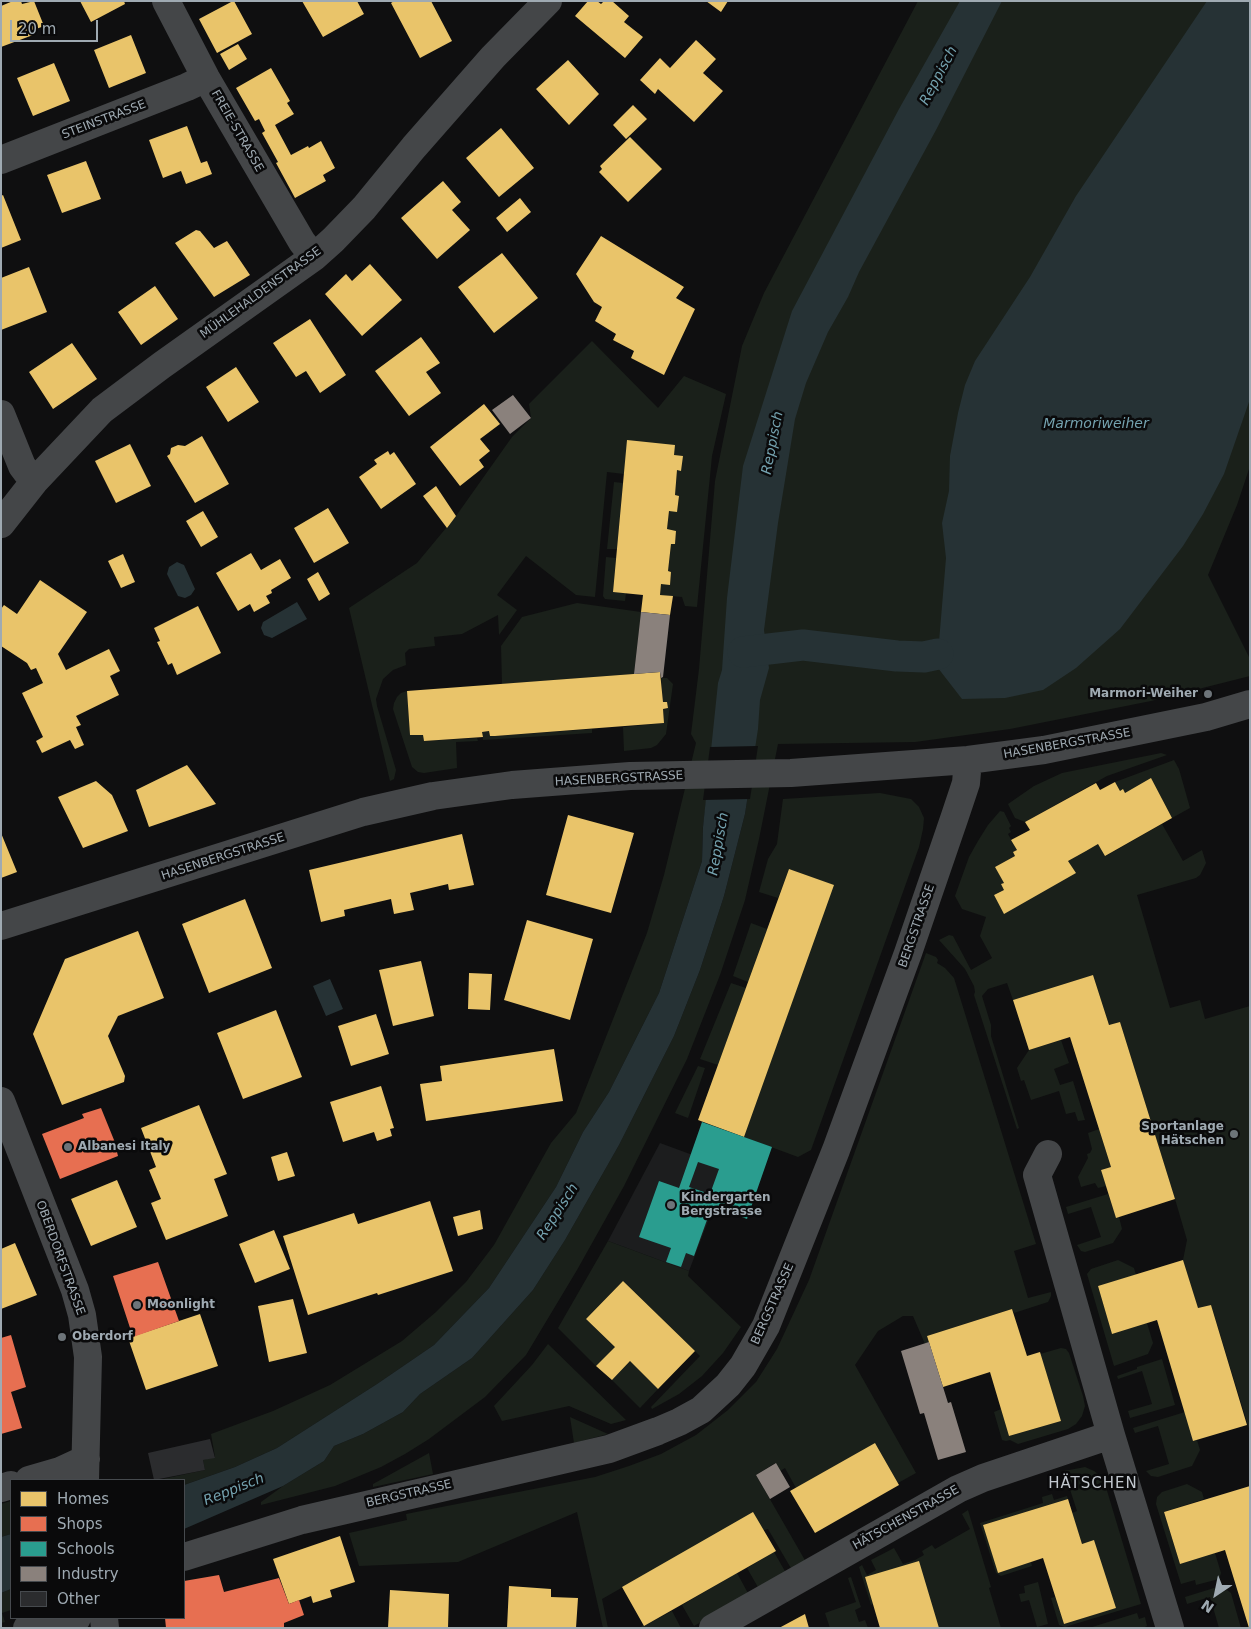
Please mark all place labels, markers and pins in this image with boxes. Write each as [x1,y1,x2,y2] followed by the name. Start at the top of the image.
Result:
[1089,687,1198,701] place label: Marmori-Weiher
[1202,688,1214,700] marker: Marmori-Weiher
[1141,1120,1224,1148] place label: Sportanlage Hätschen
[1228,1128,1240,1140] marker: Sportanlage Hätschen
[78,1140,170,1154] place label: Albanesi Italy
[62,1141,74,1153] marker: Albanesi Italy
[681,1191,771,1219] place label: Kindergarten Bergstrasse
[665,1199,677,1211] marker: Kindergarten Bergstrasse
[147,1298,215,1312] place label: Moonlight
[131,1299,143,1311] marker: Moonlight
[72,1330,133,1344] place label: Oberdorf
[56,1331,68,1343] marker: Oberdorf

